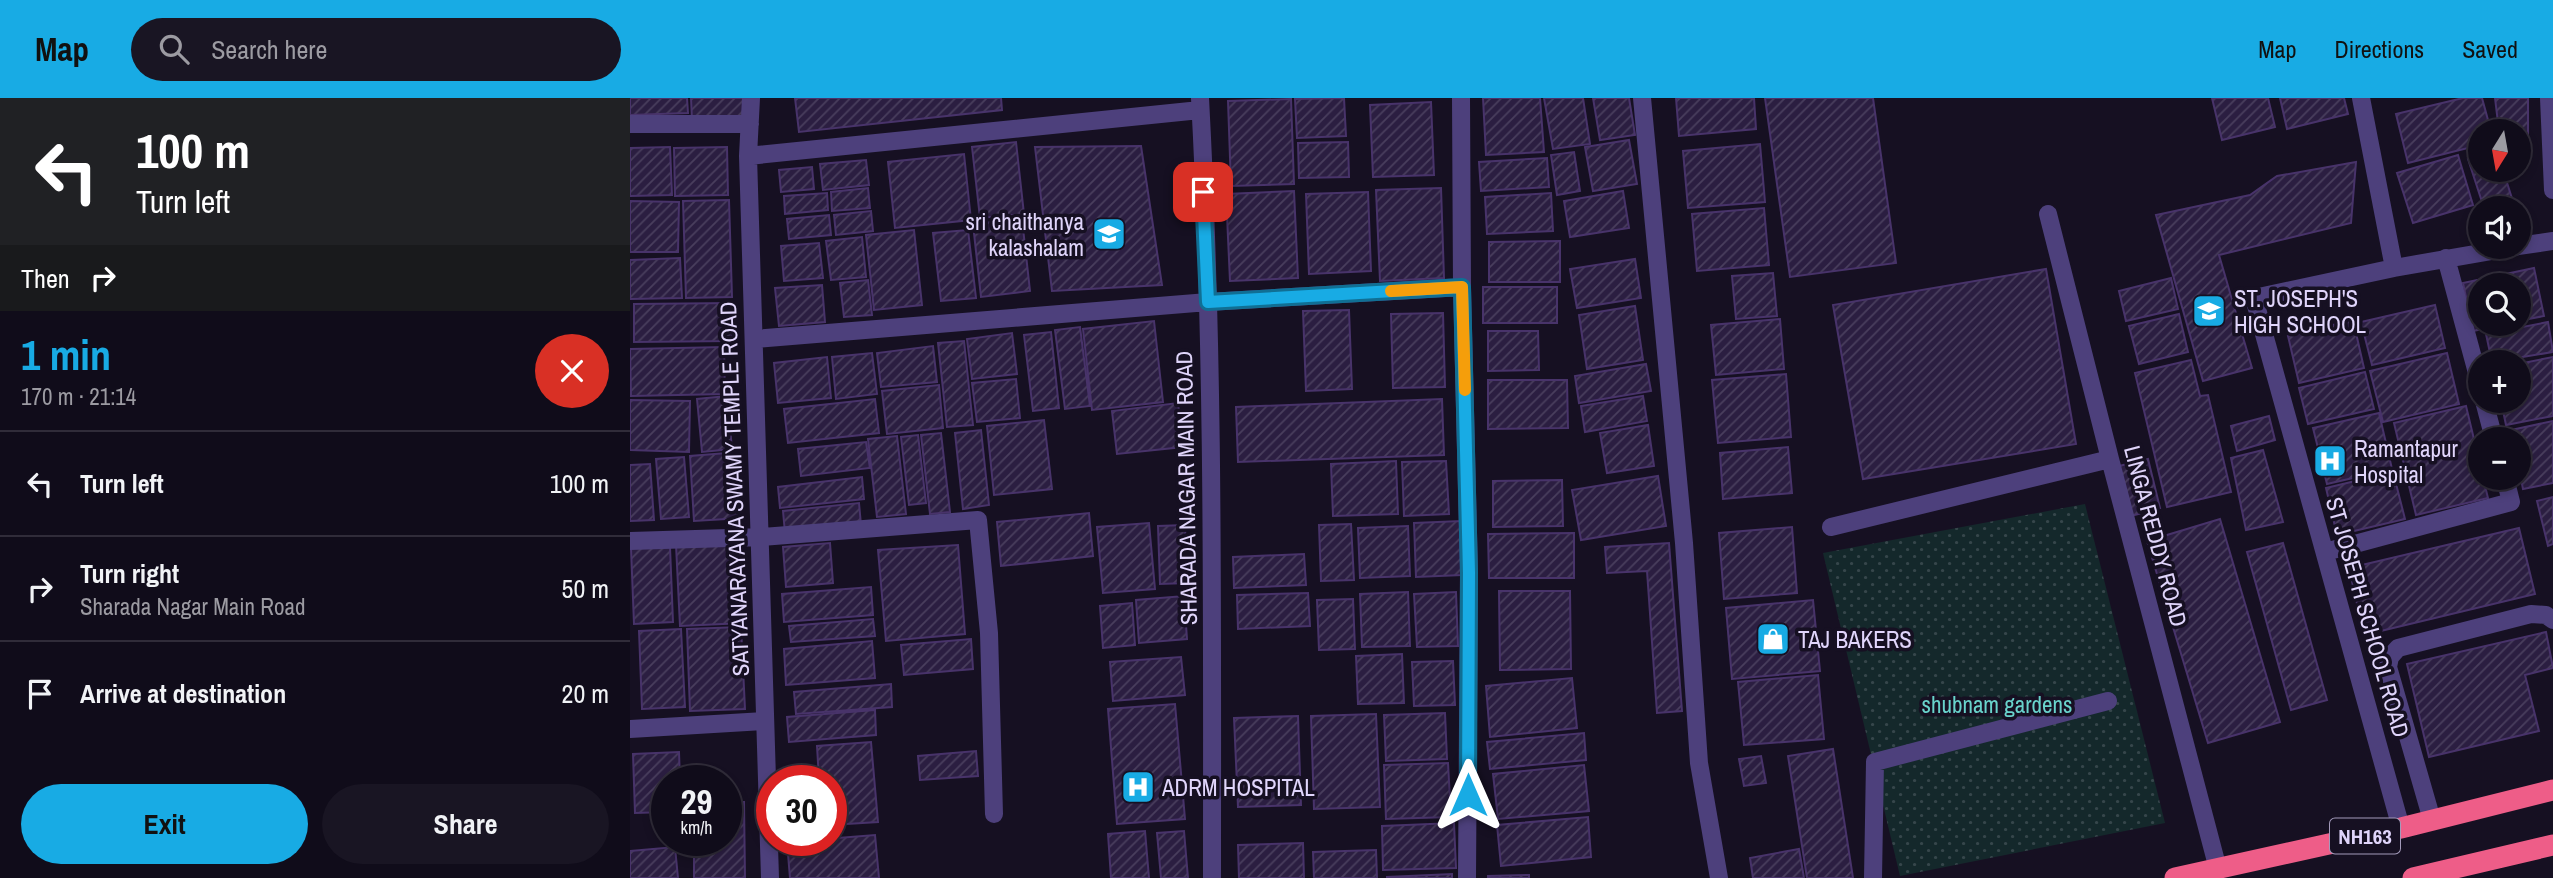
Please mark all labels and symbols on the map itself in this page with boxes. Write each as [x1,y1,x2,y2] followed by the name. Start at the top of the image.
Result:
[2468,119,2530,182] north arrow
[1173,162,1233,222] pin
[966,206,1085,263] place label: sri chaithanya kalashalam
[1090,215,1128,253] school or university icon: sri chaithanya kalashalam
[2234,283,2367,340] place label: ST. JOSEPH'S HIGH SCHOOL
[2190,292,2228,330] school or university icon: ST. JOSEPH'S HIGH SCHOOL
[712,301,756,677] street label: SATYANARAYANA SWAMY TEMPLE ROAD
[1168,350,1204,626] street label: SHARADA NAGAR MAIN ROAD
[2354,433,2458,490] place label: Ramantapur Hospital
[2117,442,2195,630] street label: LINGA REDDY ROAD
[2311,442,2349,480] hospital icon: Ramantapur Hospital
[2319,493,2417,741] street label: ST JOSEPH SCHOOL ROAD
[1754,620,1792,658] shop icon: TAJ BAKERS
[1798,624,1912,655] place label: TAJ BAKERS
[1922,689,2072,720] park label: shubnam gardens
[1431,758,1505,832] position arrow
[756,765,847,856] speed limit sign: 30
[1119,768,1157,806] hospital icon: ADRM HOSPITAL
[1161,772,1315,803] place label: ADRM HOSPITAL
[2330,818,2400,854] road number: NH163

